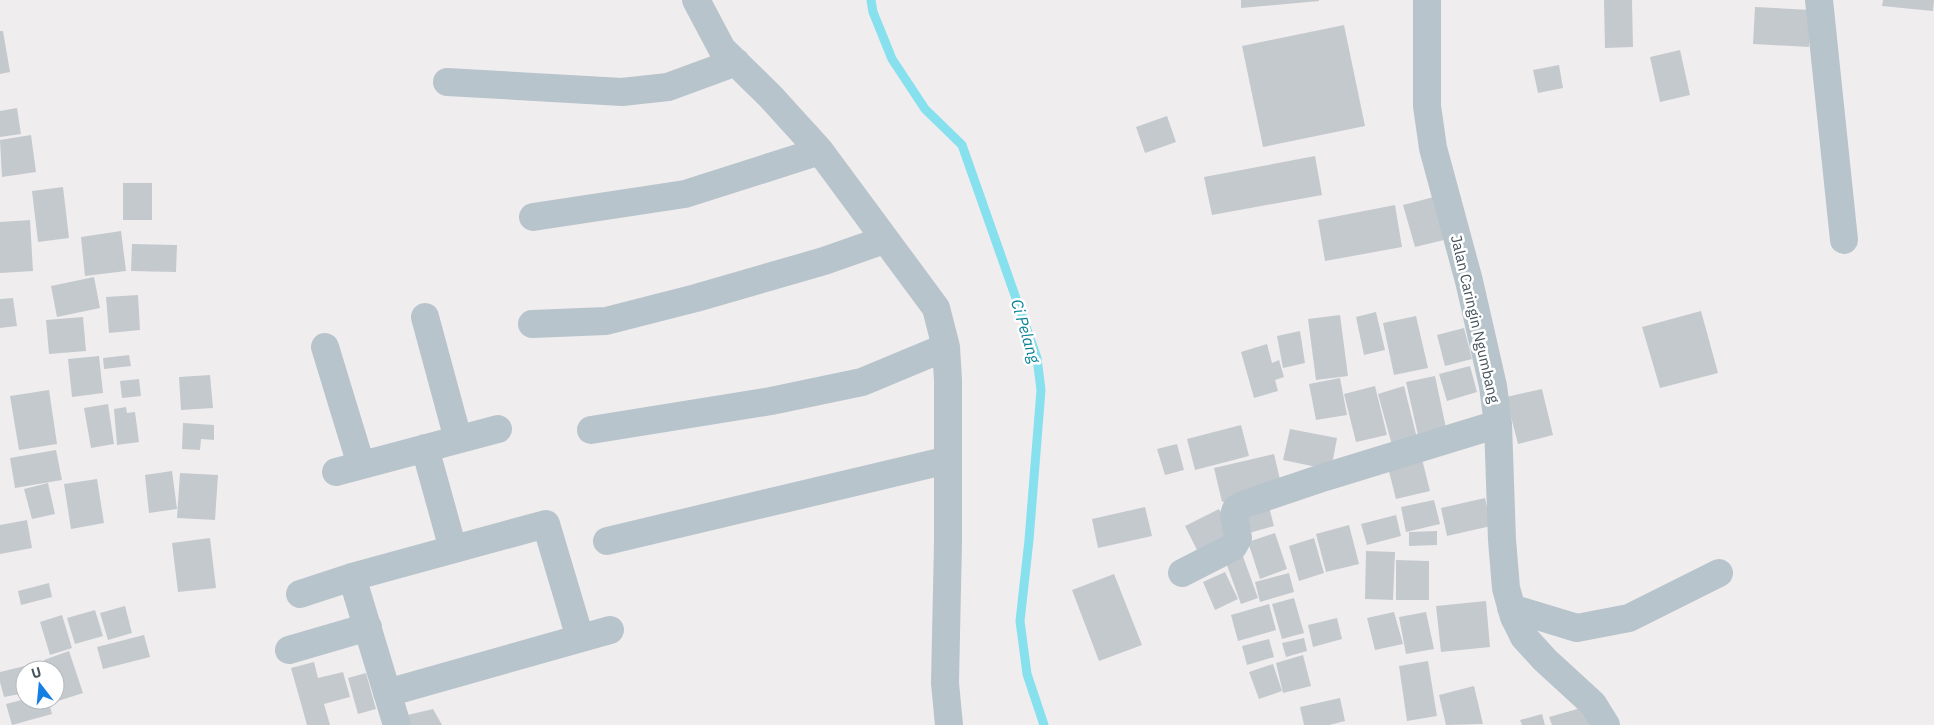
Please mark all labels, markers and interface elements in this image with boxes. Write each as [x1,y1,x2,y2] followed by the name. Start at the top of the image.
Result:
[1447,233,1504,405] street label: Jalan Caringin Ngumbang
[1007,297,1045,366] water label: Ci Pelang
[15,660,65,710] north arrow
[29,663,44,682] text: U

